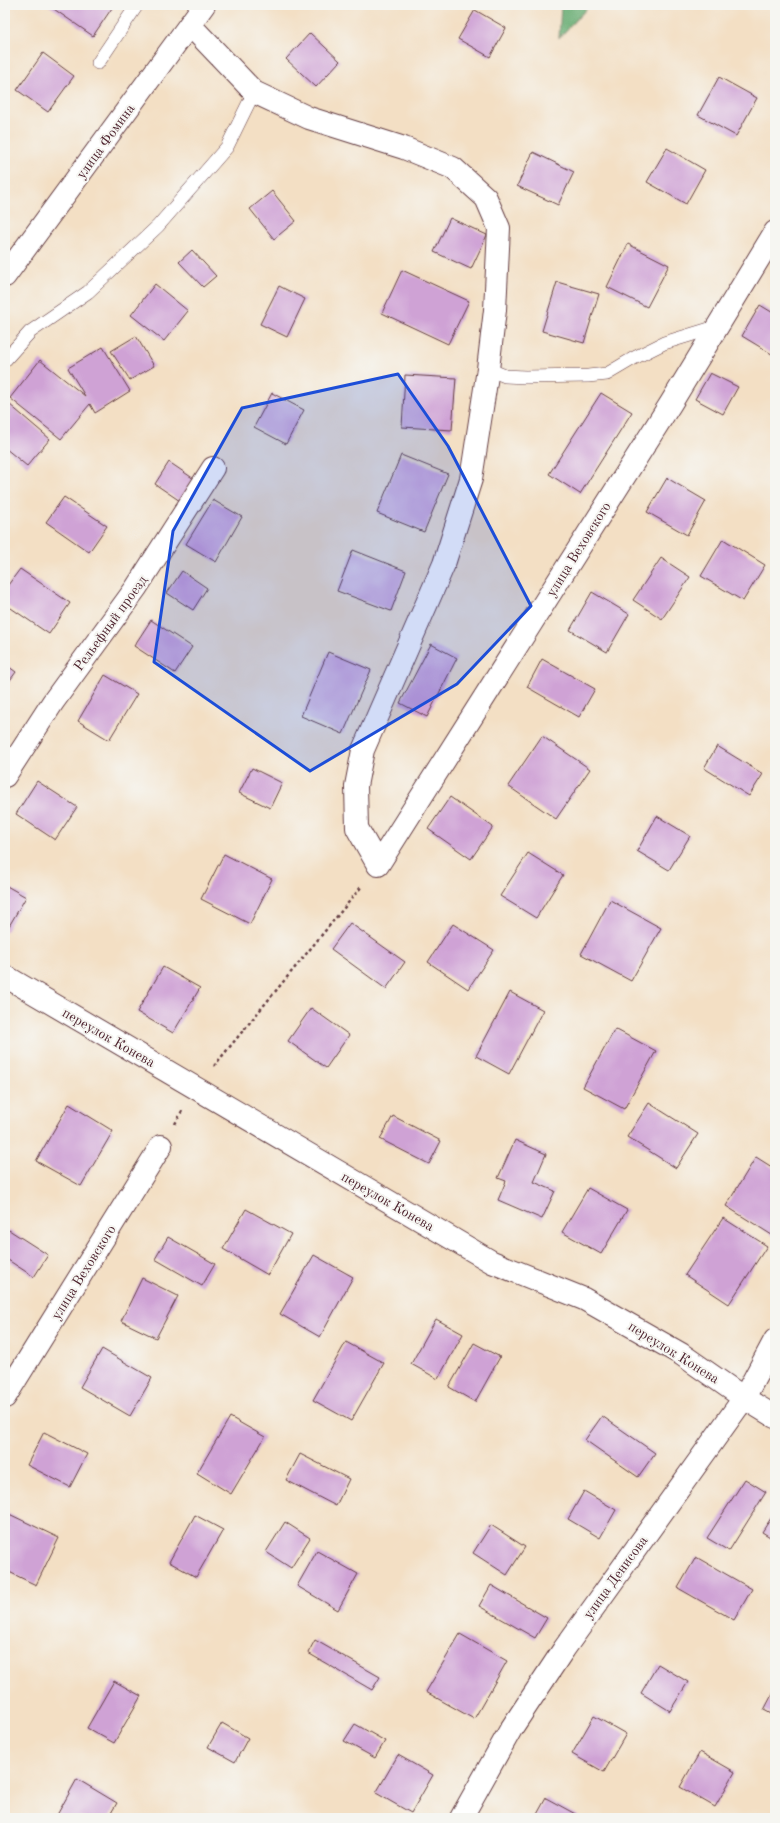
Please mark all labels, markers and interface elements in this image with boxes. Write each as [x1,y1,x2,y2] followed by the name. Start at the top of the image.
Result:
[74,102,138,182] street label: улица Фомина
[544,500,614,599] street label: улица Веховского
[72,573,151,674] street label: Рельефный проезд
[60,1006,157,1070] street label: переулок Конева
[339,1170,436,1234] street label: переулок Конева
[49,1223,119,1322] street label: улица Веховского
[626,1319,721,1386] street label: переулок Конева
[581,1534,650,1622] street label: улица Денисова

